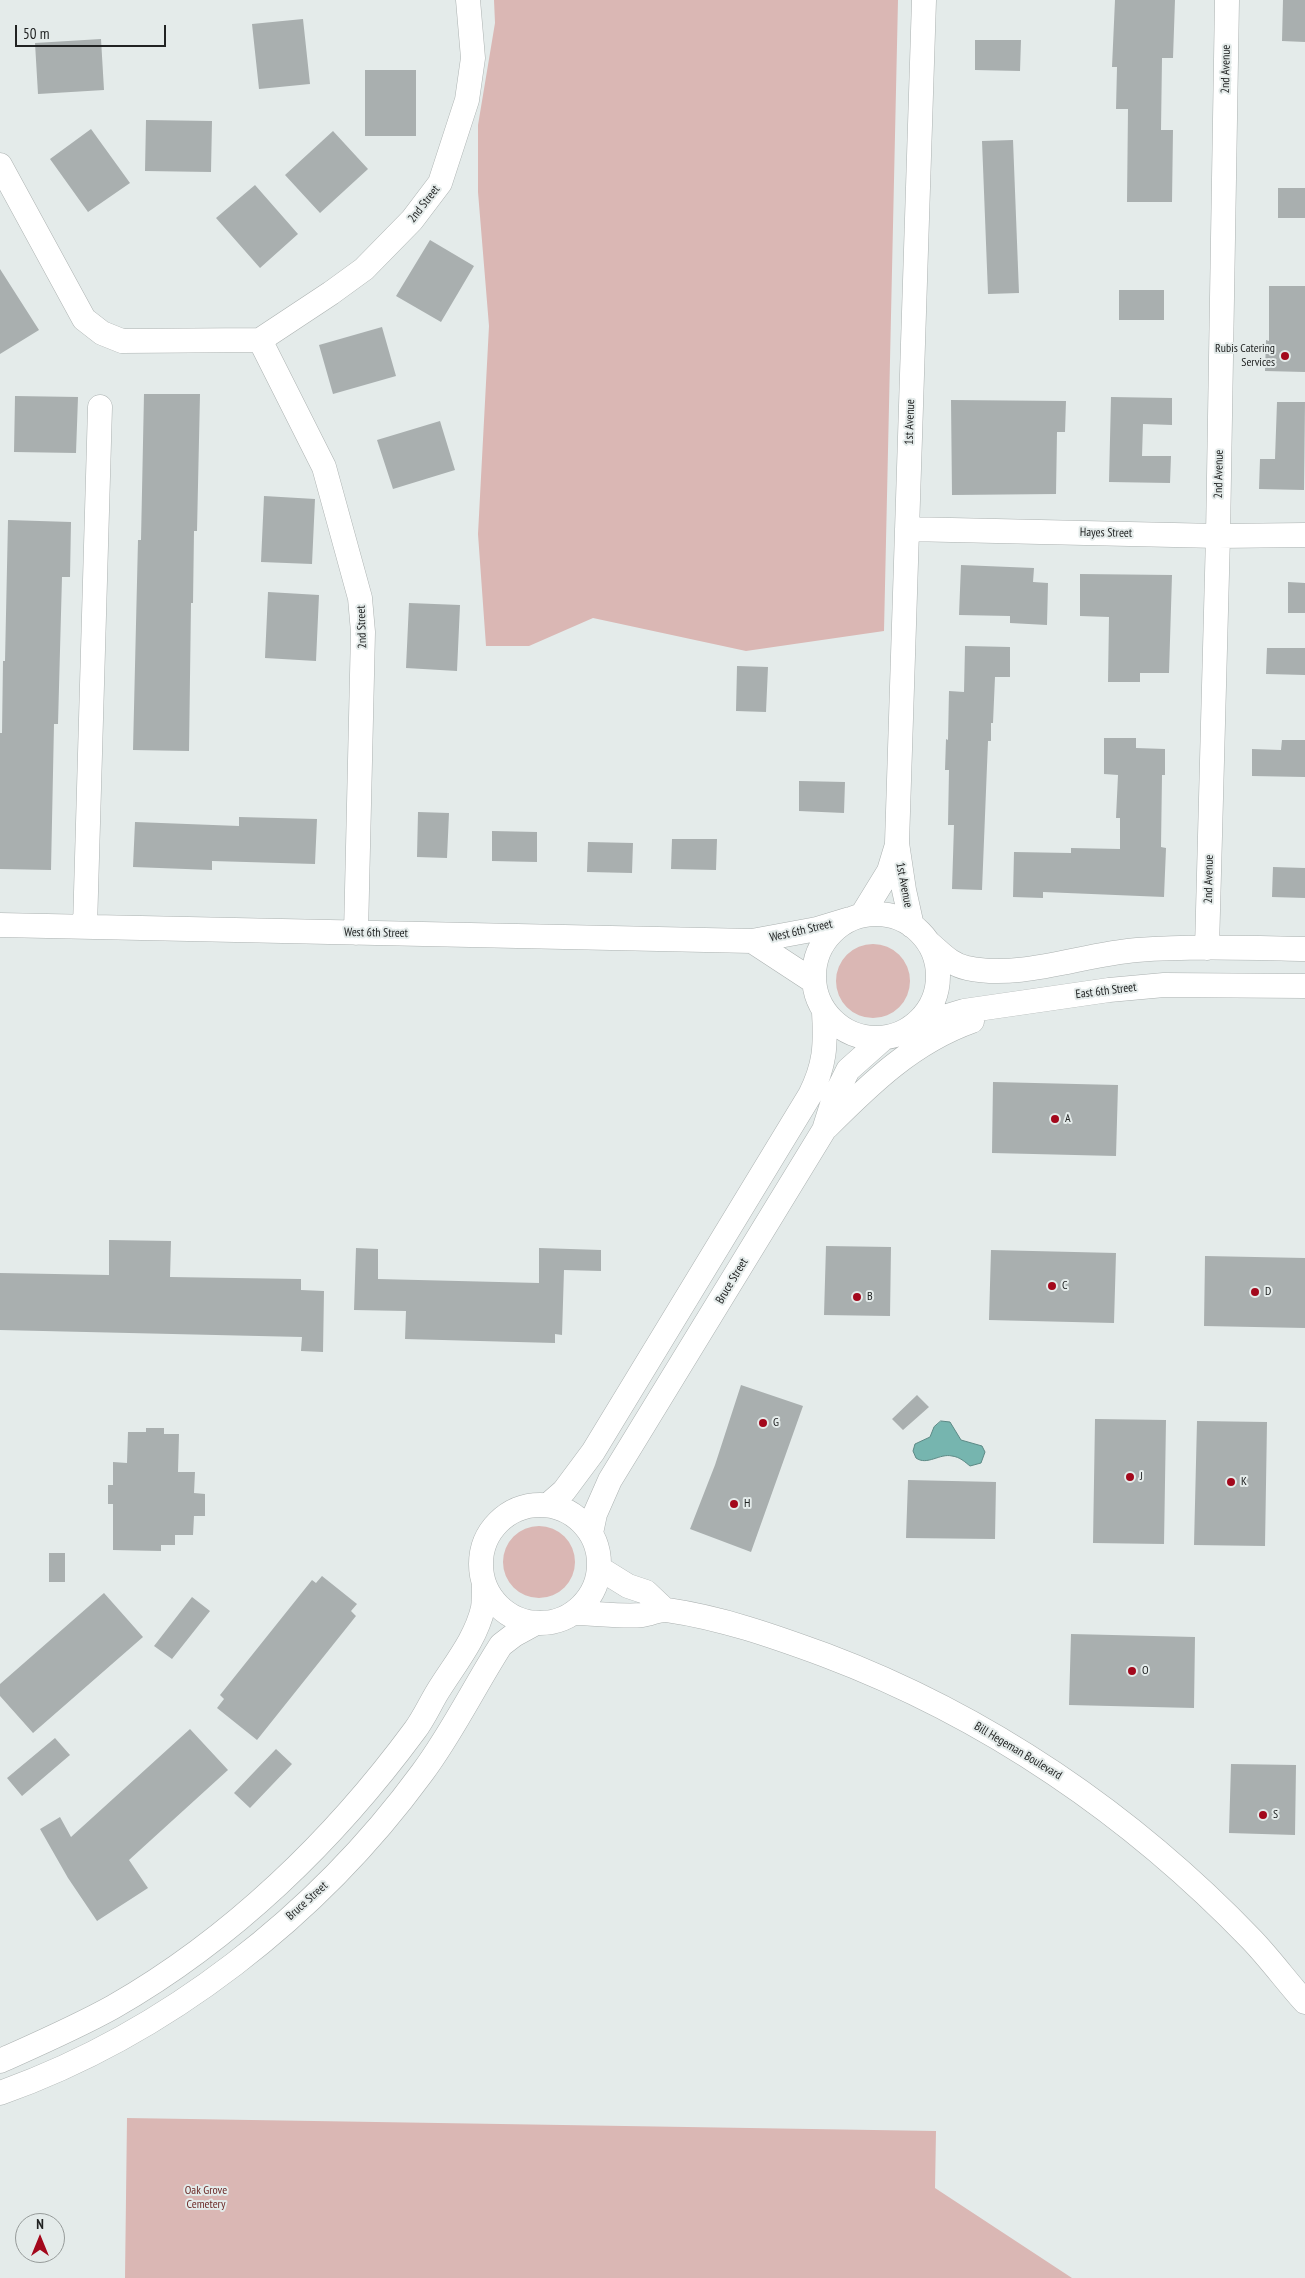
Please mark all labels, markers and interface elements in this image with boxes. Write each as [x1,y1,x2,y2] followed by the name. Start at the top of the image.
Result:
[18,15,169,47] scale bar
[23,24,49,43] text: 50 m
[1218,45,1234,93] street label: 2nd Avenue
[405,183,443,225] street label: 2nd Street
[1215,342,1275,370] place label: Rubis Catering Services
[1279,350,1291,362] marker: Rubis Catering Services
[902,399,918,445] street label: 1st Avenue
[1211,450,1227,498] street label: 2nd Avenue
[1080,525,1132,541] street label: Hayes Street
[354,605,370,649] street label: 2nd Street
[1201,855,1217,903] street label: 2nd Avenue
[893,861,915,909] street label: 1st Avenue
[768,917,834,945] street label: West 6th Street
[344,925,408,941] street label: West 6th Street
[1075,980,1137,1002] street label: East 6th Street
[1065,1112,1071,1126] place label: A
[1049,1113,1061,1125] marker: A
[713,1256,751,1306] street label: Bruce Street
[1062,1279,1067,1293] place label: C
[1046,1280,1058,1292] marker: C
[1265,1285,1271,1299] place label: D
[1249,1286,1261,1298] marker: D
[867,1290,873,1304] place label: B
[851,1291,863,1303] marker: B
[773,1416,779,1430] place label: G
[757,1417,769,1429] marker: G
[1140,1470,1143,1484] place label: J
[1124,1471,1136,1483] marker: J
[1241,1475,1247,1489] place label: K
[1225,1476,1237,1488] marker: K
[744,1497,750,1511] place label: H
[728,1498,740,1510] marker: H
[1142,1664,1149,1678] place label: O
[1126,1665,1138,1677] marker: O
[972,1719,1064,1783] street label: Bill Hegeman Boulevard
[1273,1808,1278,1822] place label: S
[1257,1809,1269,1821] marker: S
[283,1879,331,1923] street label: Bruce Street
[185,2184,227,2212] park label: Oak Grove Cemetery
[15,2213,65,2263] north arrow
[36,2215,44,2233] text: N

